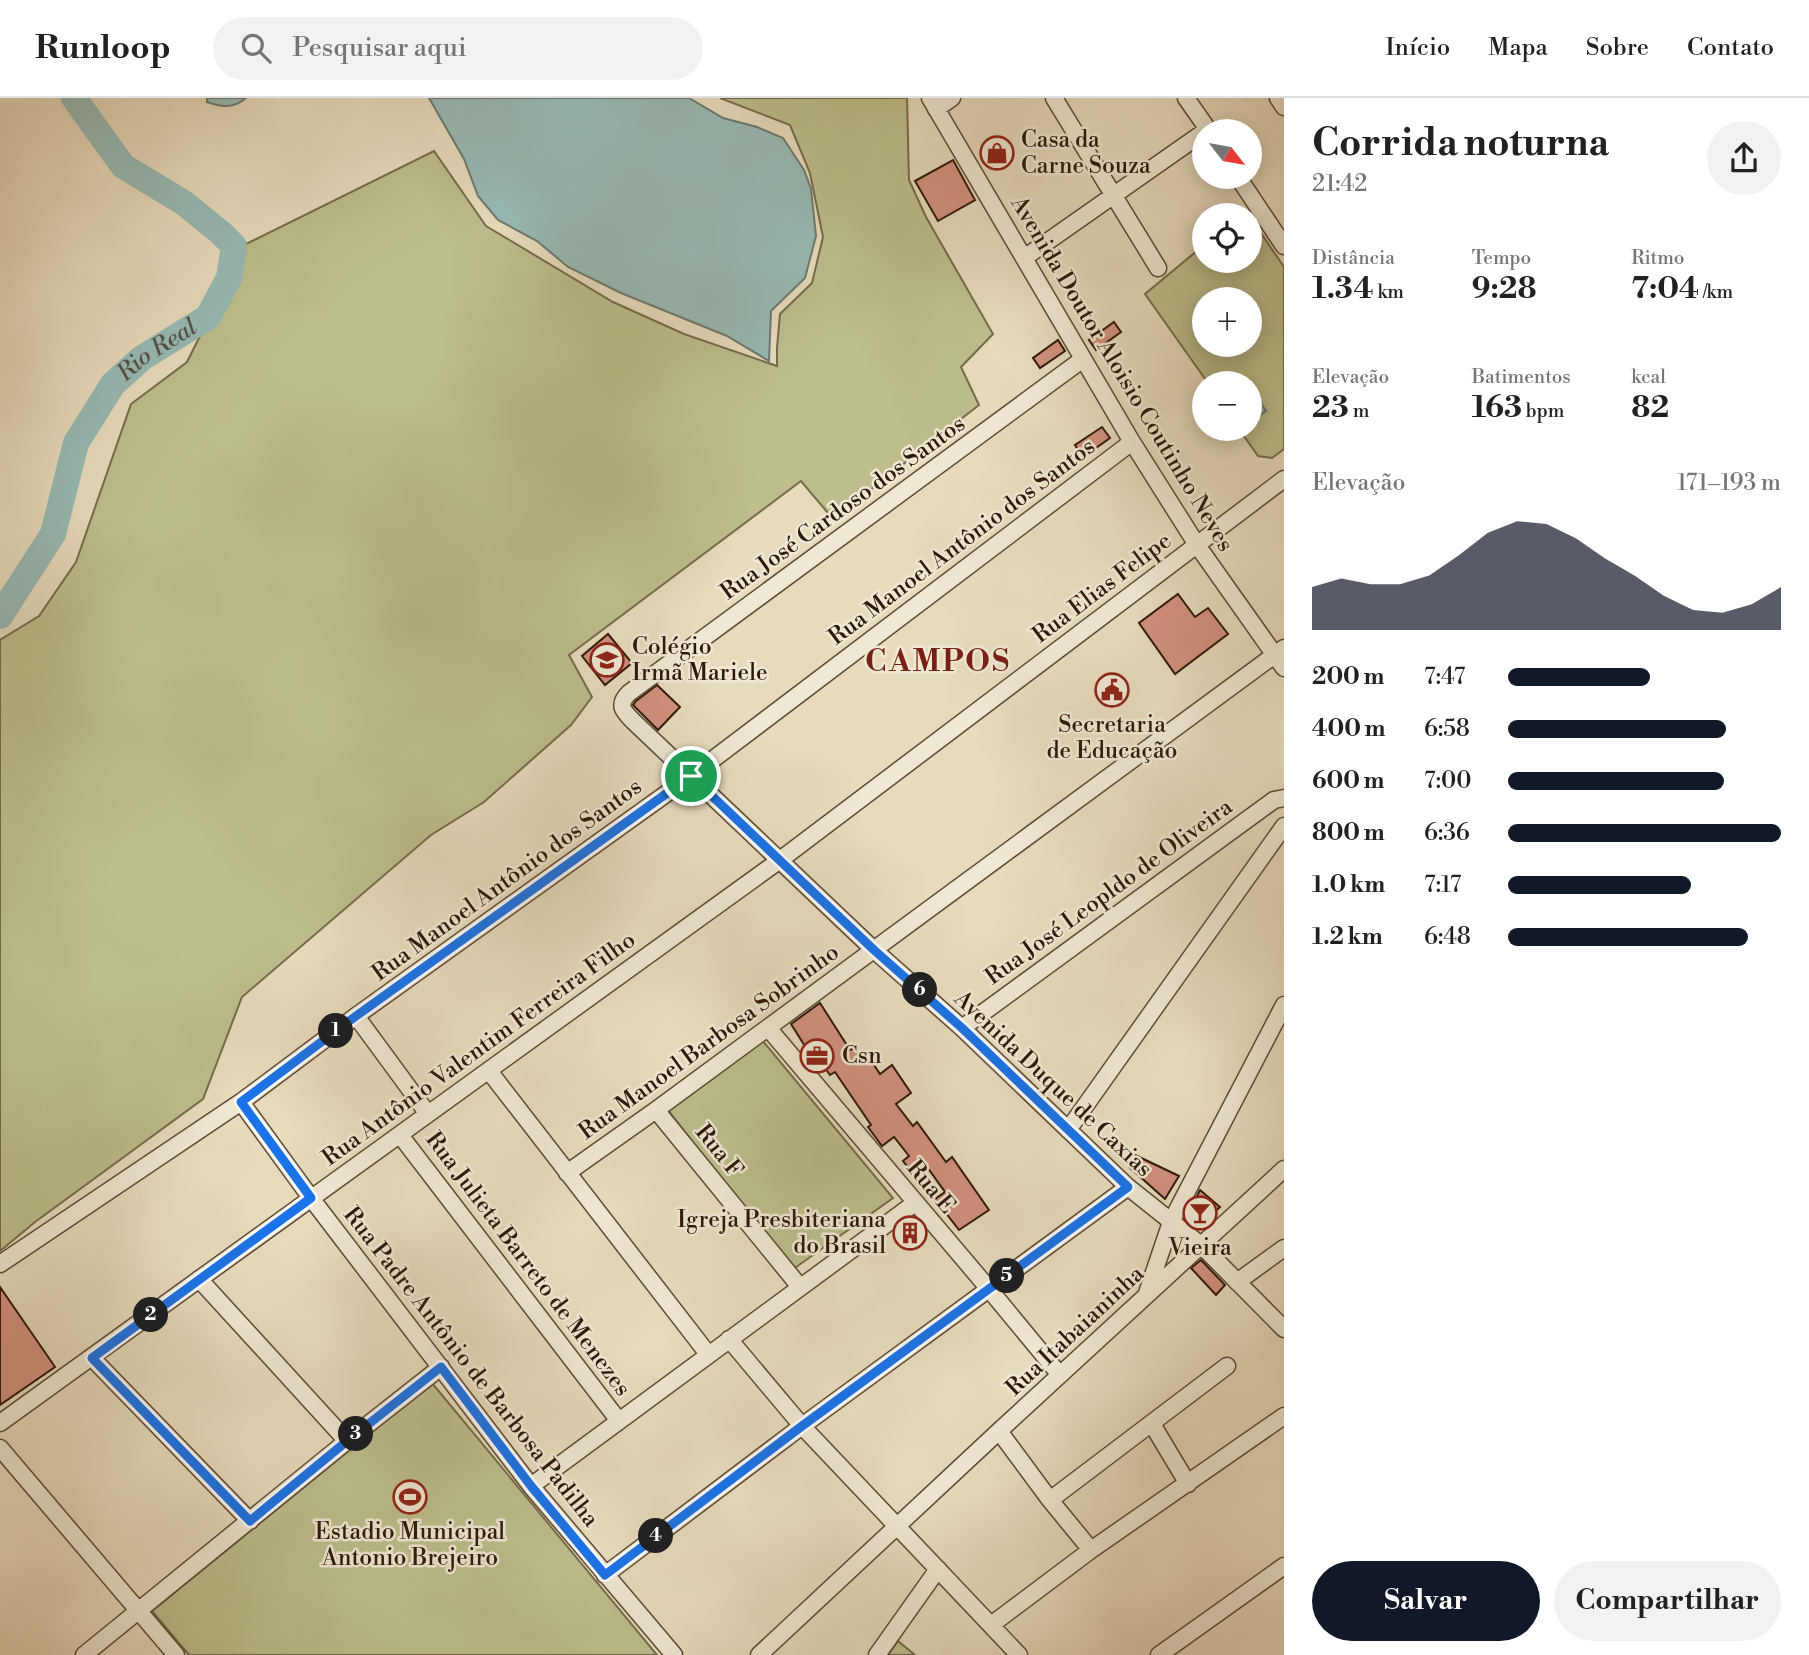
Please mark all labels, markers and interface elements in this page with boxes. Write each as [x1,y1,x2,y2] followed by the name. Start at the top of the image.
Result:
[213,17,703,80] search box
[35,28,171,69] text: Runloop
[237,29,275,67] icon: search
[293,32,466,64] text: Pesquisar aqui
[1386,33,1450,63] text: Início
[1488,33,1548,63] text: Mapa
[1586,33,1649,63] text: Sobre
[1687,33,1774,63] text: Contato
[1192,119,1262,189] north arrow
[1192,119,1262,441] map controls
[1312,120,1609,167] text: Corrida noturna
[1707,121,1781,195] button: share
[1021,126,1151,180] place label: Casa da Carne Souza
[978,134,1016,172] shop icon: Casa da Carne Souza
[1312,170,1367,198] text: 21:42
[1004,190,1240,557] street label: Avenida Doutor Aloisio Coutinho Neves
[1192,203,1262,273] button: locate
[1312,246,1395,270] text: Distância
[1472,246,1531,270] text: Tempo
[1631,246,1685,270] text: Ritmo
[1312,270,1374,308] text: 1.34
[1472,270,1537,308] text: 9:28
[1631,270,1699,308] text: 7:04
[1374,280,1404,304] text: km
[1699,280,1733,304] text: /km
[1192,287,1262,357] button: +
[110,312,203,389] water label: Rio Real
[1312,365,1389,389] text: Elevação
[1472,365,1571,389] text: Batimentos
[1631,365,1666,389] text: kcal
[1192,371,1262,441] button: −
[1312,389,1349,427] text: 23
[1472,389,1522,427] text: 163
[1631,389,1669,427] text: 82
[1349,399,1369,423] text: m
[1522,399,1564,423] text: bpm
[715,410,971,606] street label: Rua José Cardoso dos Santos
[823,433,1101,651] street label: Rua Manoel Antônio dos Santos
[1312,469,1405,497] text: Elevação
[1677,469,1781,497] text: 171–193 m
[1027,527,1177,649] street label: Rua Elias Felipe
[632,633,768,687] place label: Colégio Irmã Mariele
[588,641,626,679] school or university icon: Colégio Irmã Mariele
[865,643,1011,681] district label: CAMPOS
[1312,663,1384,691] text: 200 m
[1424,663,1465,691] text: 7:47
[1093,671,1131,709] public building icon: Secretaria de Educação
[1047,711,1177,765] place label: Secretaria de Educação
[1312,715,1385,743] text: 400 m
[1424,715,1470,743] text: 6:58
[661,746,721,806] pin
[672,757,710,795] icon: arrive
[1312,767,1385,795] text: 600 m
[1424,767,1472,795] text: 7:00
[367,773,647,987] street label: Rua Manoel Antônio dos Santos
[980,793,1238,991] street label: Rua José Leopldo de Oliveira
[1312,819,1385,847] text: 800 m
[1424,819,1470,847] text: 6:36
[1312,871,1385,899] text: 1.0 km
[1424,871,1461,899] text: 7:17
[1312,923,1383,951] text: 1.2 km
[1424,923,1471,951] text: 6:48
[317,926,641,1172] street label: Rua Antônio Valentim Ferreira Filho
[573,938,845,1146] street label: Rua Manoel Barbosa Sobrinho
[902,972,937,1008] pin: 6
[914,977,925,1001] text: 6
[947,984,1158,1183] street label: Avenida Duque de Caxias
[318,1014,354,1048] pin: 1
[331,1018,340,1042] text: 1
[798,1037,836,1075] office icon: Csn
[842,1042,882,1070] place label: Csn
[689,1119,749,1183] street label: Rua F
[419,1126,637,1402] street label: Rua Julieta Barreto de Menezes
[901,1155,961,1219] street label: Rua E
[1181,1194,1219,1232] bar icon: Vieira
[337,1201,605,1533] street label: Rua Padre Antônio de Barbosa Padilha
[677,1206,886,1260] place label: Igreja Presbiteriana do Brasil
[891,1214,929,1252] building icon: Igreja Presbiteriana do Brasil
[1167,1234,1232,1262] place label: Vieira
[990,1258,1024,1294] pin: 5
[1000,1260,1150,1402] street label: Rua Itabaianinha
[1001,1263,1012,1287] text: 5
[134,1298,168,1332] pin: 2
[145,1302,156,1326] text: 2
[338,1416,374,1452] pin: 3
[350,1421,361,1445] text: 3
[391,1478,429,1516] sports icon: Estadio Municipal Antonio Brejeiro
[315,1518,505,1572] place label: Estadio Municipal Antonio Brejeiro
[638,1518,674,1554] pin: 4
[649,1523,662,1547] text: 4
[1312,1561,1540,1641] button: Salvar
[1554,1561,1781,1641] button: Compartilhar

